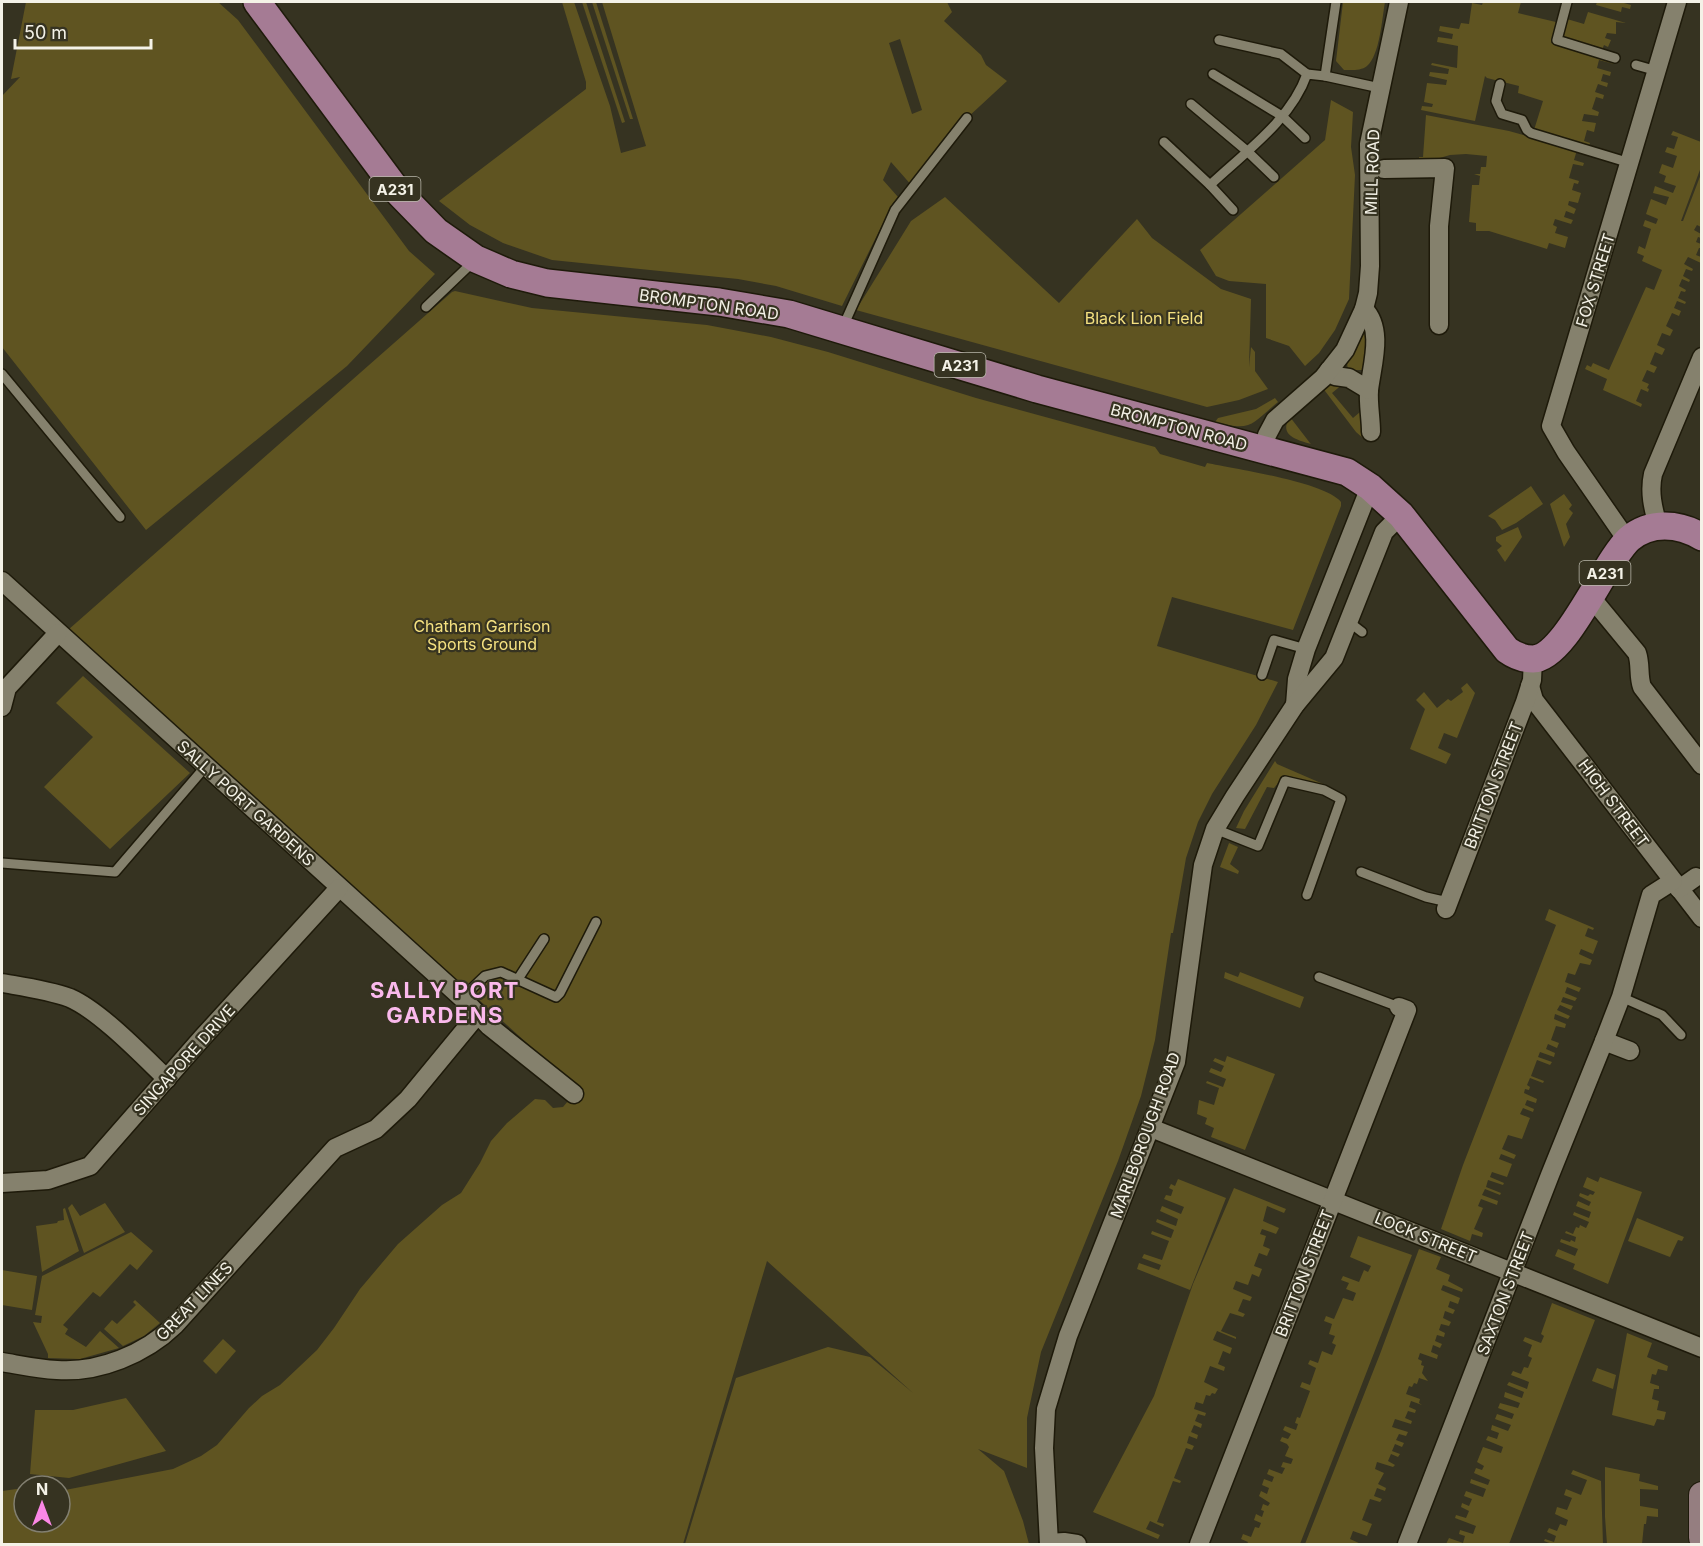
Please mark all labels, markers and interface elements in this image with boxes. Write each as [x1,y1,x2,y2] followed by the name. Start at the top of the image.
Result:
[15,12,152,50] scale bar
[24,22,67,43] text: 50 m
[1361,129,1383,215] street label: MILL ROAD
[370,177,420,201] road number: A231
[1571,231,1619,329] street label: FOX STREET
[638,284,780,324] street label: BROMPTON ROAD
[1085,308,1203,328] park label: Black Lion Field
[934,353,986,377] road number: A231
[1108,399,1250,455] street label: BROMPTON ROAD
[1580,561,1630,585] road number: A231
[413,616,551,654] park label: Chatham Garrison Sports Ground
[1460,719,1526,851] street label: BRITTON STREET
[173,736,319,870] street label: SALLY PORT GARDENS
[1574,755,1654,851] street label: HIGH STREET
[370,977,520,1028] district label: SALLY PORT GARDENS
[129,1000,239,1120] street label: SINGAPORE DRIVE
[1106,1049,1184,1221] street label: MARLBOROUGH ROAD
[1271,1207,1337,1339] street label: BRITTON STREET
[1372,1207,1480,1267] street label: LOCK STREET
[1472,1228,1538,1358] street label: SAXTON STREET
[152,1257,236,1345] street label: GREAT LINES
[12,1474,72,1534] north arrow
[36,1479,48,1499] text: N

